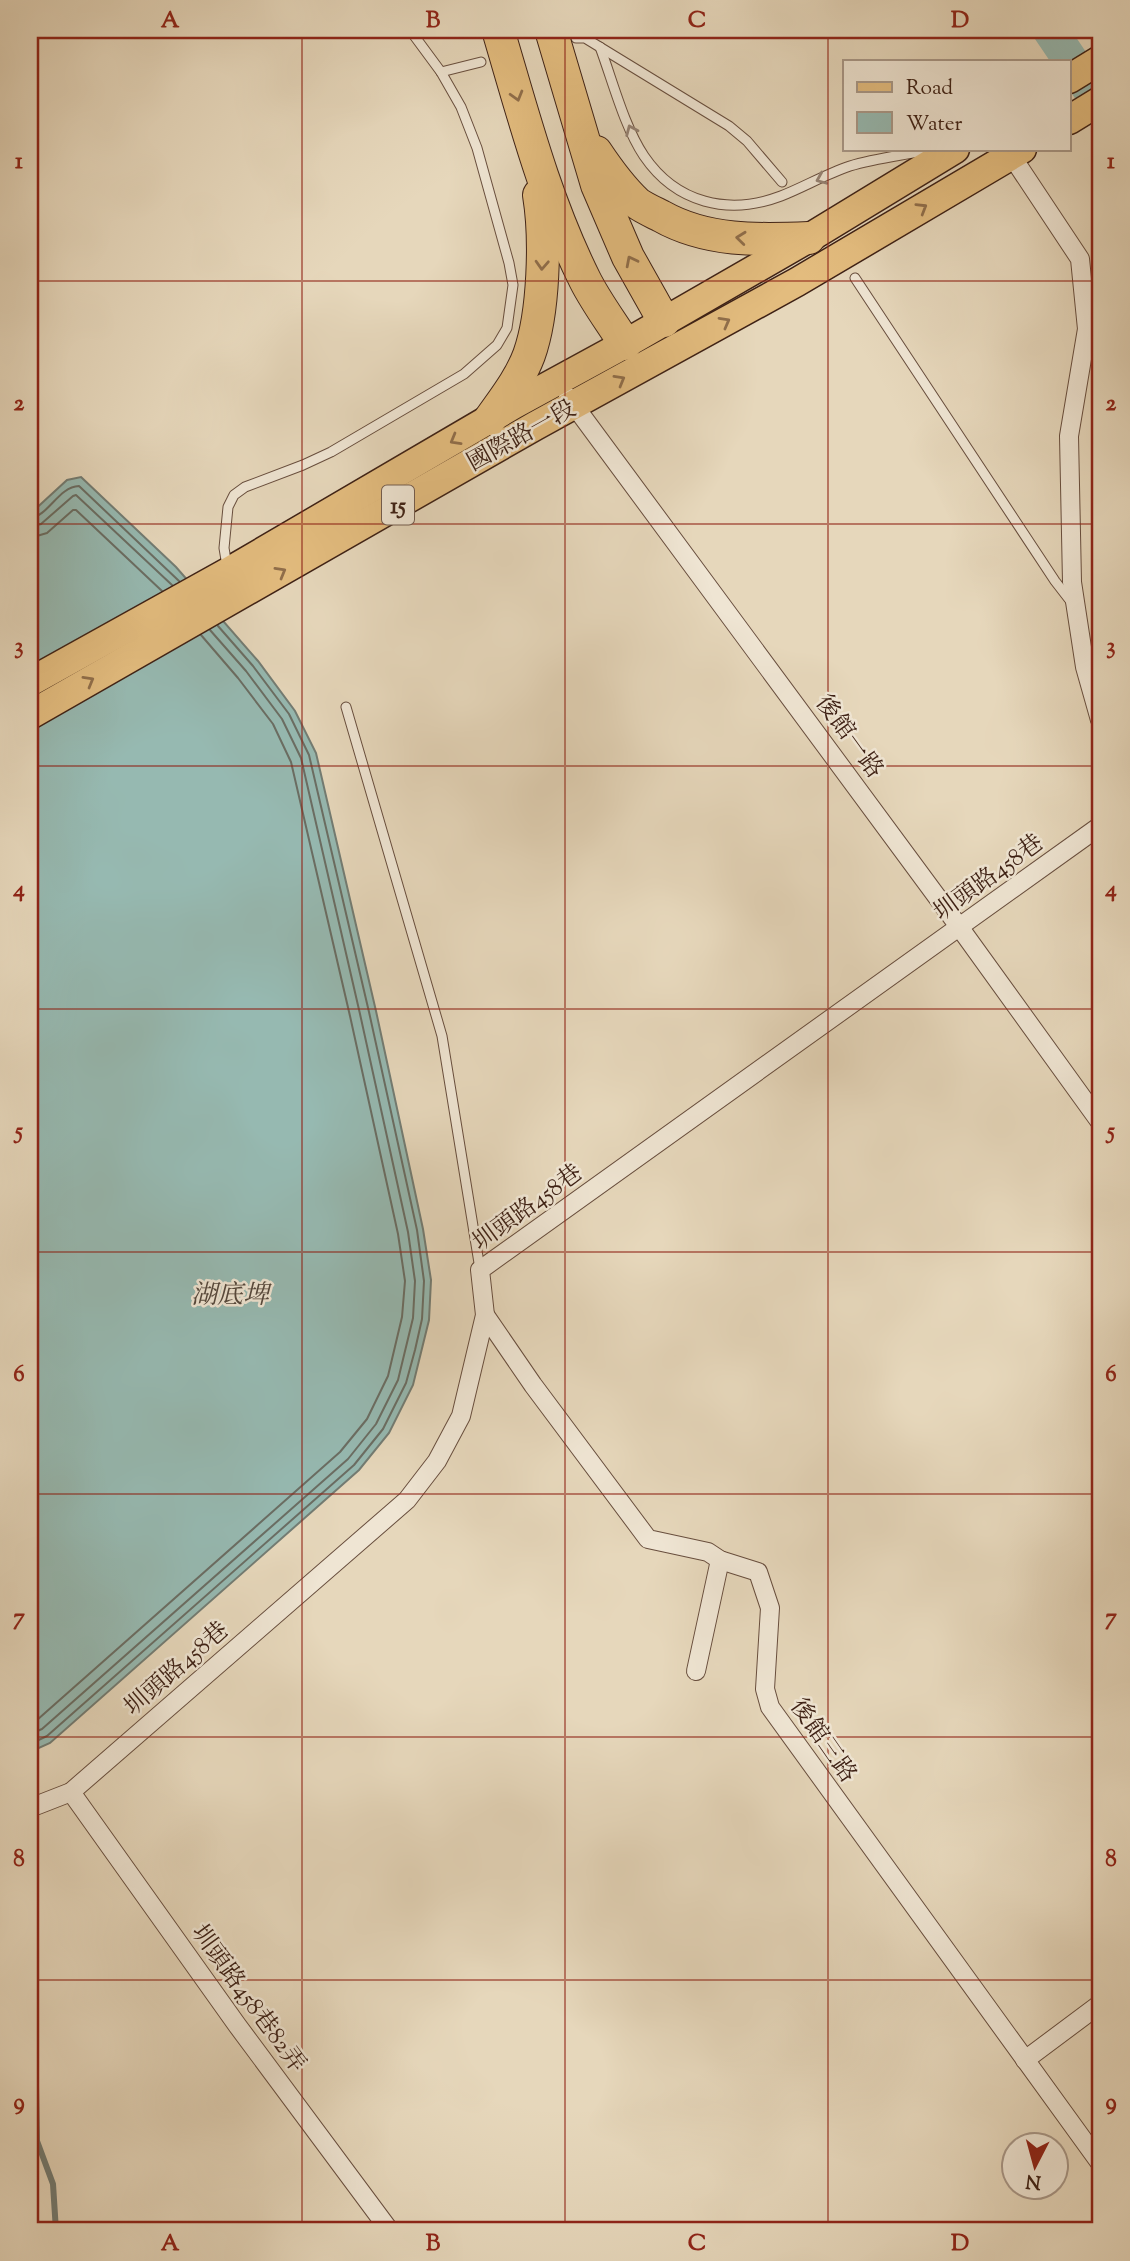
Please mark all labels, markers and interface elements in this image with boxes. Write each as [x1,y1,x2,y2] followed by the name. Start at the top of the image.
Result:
[161,5,180,38] text: A
[426,5,441,38] text: B
[688,5,706,38] text: C
[951,5,969,38] text: D
[843,60,1070,150] legend
[906,74,953,104] text: Road
[509,90,523,102] one-way arrow
[906,110,963,140] text: Water
[626,125,640,137] one-way arrow
[15,146,23,179] text: 1
[1107,146,1115,179] text: 1
[815,171,828,185] one-way arrow
[915,203,928,216] one-way arrow
[735,231,746,246] one-way arrow
[626,256,639,268] one-way arrow
[535,260,550,271] one-way arrow
[718,316,730,330] one-way arrow
[613,375,625,388] one-way arrow
[14,388,25,421] text: 2
[1106,388,1117,421] text: 2
[461,393,583,481] street label: 國際路一段
[449,432,462,445] one-way arrow
[382,485,414,524] road number: 15
[273,567,286,580] one-way arrow
[14,631,24,664] text: 3
[1106,631,1116,664] text: 3
[82,676,94,689] one-way arrow
[806,688,890,786] street label: 後館一路
[927,827,1051,930] street label: 圳頭路458巷
[12,874,25,907] text: 4
[1104,874,1117,907] text: 4
[13,1116,23,1149] text: 5
[1105,1116,1115,1149] text: 5
[466,1157,590,1260] street label: 圳頭路458巷
[191,1278,272,1315] water label: 湖底埤
[13,1359,25,1392] text: 6
[1105,1359,1117,1392] text: 6
[13,1602,25,1635] text: 7
[1105,1602,1117,1635] text: 7
[118,1615,237,1724] street label: 圳頭路458巷
[781,1692,864,1790] street label: 後館三路
[13,1844,25,1877] text: 8
[1105,1844,1117,1877] text: 8
[182,1918,313,2080] street label: 圳頭路458巷82弄
[13,2087,25,2120] text: 9
[1105,2087,1117,2120] text: 9
[1000,2132,1070,2202] north arrow
[1025,2166,1042,2195] text: N
[161,2228,180,2261] text: A
[426,2228,441,2261] text: B
[688,2228,706,2261] text: C
[951,2228,969,2261] text: D

